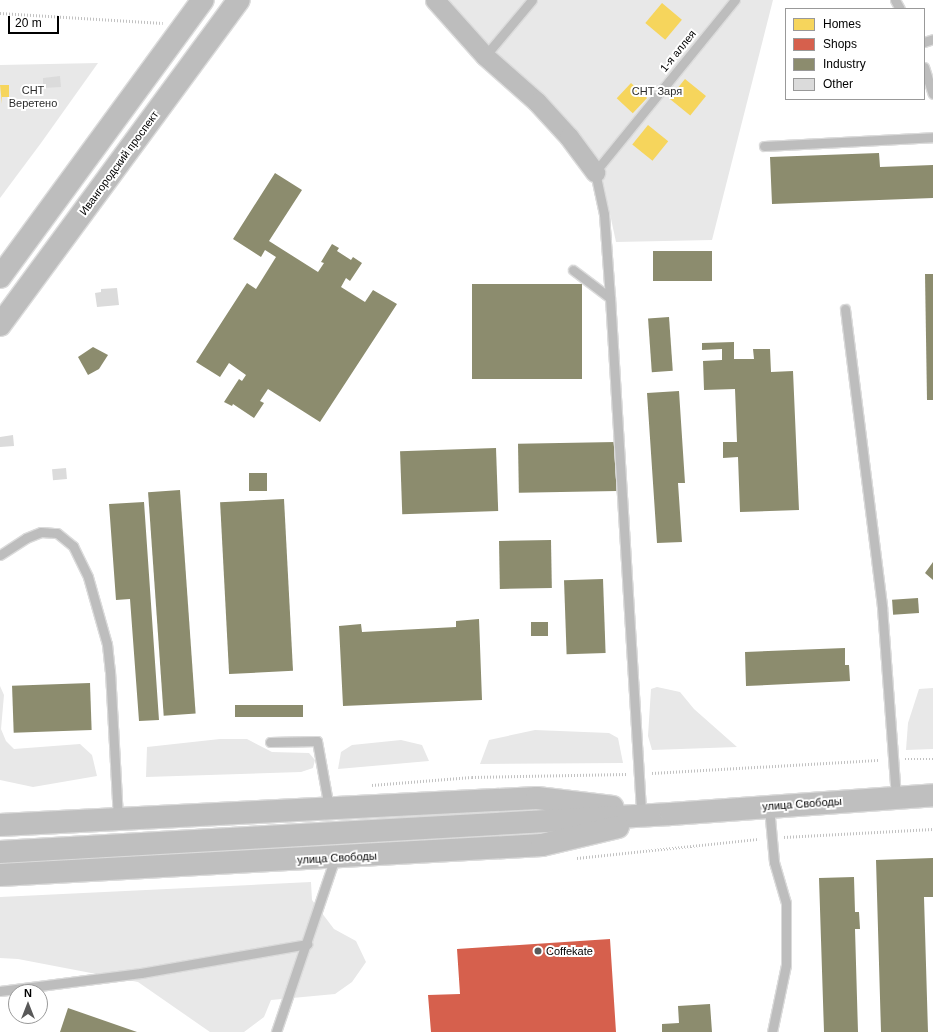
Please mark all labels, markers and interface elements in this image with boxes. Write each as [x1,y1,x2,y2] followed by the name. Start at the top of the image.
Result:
[10,8,61,34] scale bar
[785,8,925,100] legend
[15,16,42,30] text: 20 m
[823,17,861,31] text: Homes
[657,27,699,75] street label: 1-я аллея
[823,37,857,51] text: Shops
[823,57,866,71] text: Industry
[823,77,853,91] text: Other
[9,84,57,110] park label: СНТ Веретено
[632,84,682,98] park label: СНТ Заря
[77,108,161,218] street label: Ивангородский проспект
[762,795,842,813] street label: улица Свободы
[297,849,377,867] street label: улица Свободы
[546,944,593,958] place label: Coffekate
[533,946,543,956] marker: Coffekate
[8,984,48,1024] north arrow
[24,987,32,999] text: N

